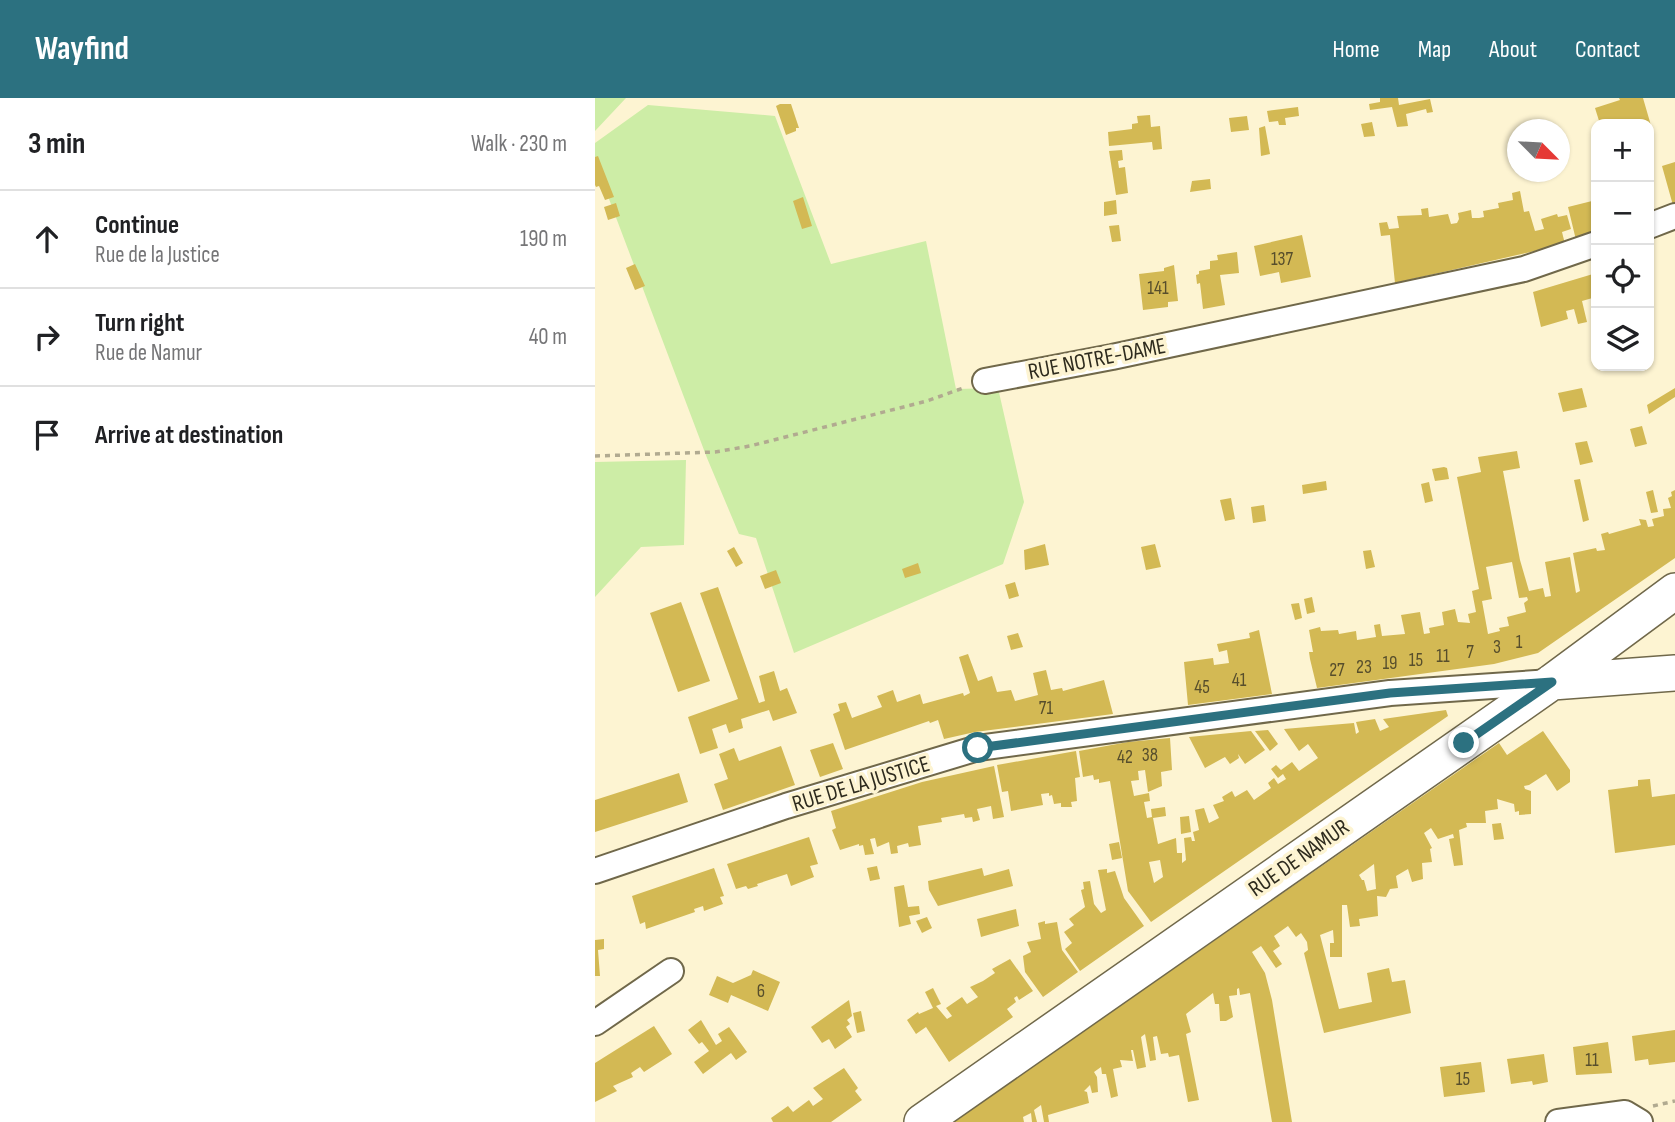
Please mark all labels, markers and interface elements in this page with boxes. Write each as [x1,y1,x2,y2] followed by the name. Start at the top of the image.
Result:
[35,29,129,69] text: Wayfind
[1332,35,1380,64] text: Home
[1418,35,1451,64] text: Map
[1489,35,1537,64] text: About
[1575,35,1640,64] text: Contact
[1507,119,1570,182] north arrow
[1591,119,1654,371] map controls
[1591,119,1654,182] button: +
[28,126,85,162] text: 3 min
[471,130,567,158] text: Walk · 230 m
[1591,182,1654,245] button: −
[95,210,179,241] text: Continue
[28,220,66,258] icon: ahead
[520,225,567,253] text: 190 m
[95,241,220,269] text: Rue de la Justice
[1591,245,1654,308] button: locate
[1271,248,1294,271] house number: 137
[1147,277,1169,300] house number: 141
[95,308,184,339] text: Turn right
[1591,308,1654,371] button: layers
[28,318,66,356] icon: right
[529,323,567,351] text: 40 m
[1026,332,1168,386] street label: RUE NOTRE-DAME
[95,339,202,367] text: Rue de Namur
[28,416,66,454] icon: arrive
[95,420,283,451] text: Arrive at destination
[1516,631,1523,654] house number: 1
[1493,636,1501,659] house number: 3
[1466,641,1474,664] house number: 7
[1436,645,1450,668] house number: 11
[1409,649,1423,672] house number: 15
[1382,652,1398,675] house number: 19
[1356,656,1372,679] house number: 23
[1329,659,1345,682] house number: 27
[1232,669,1247,692] house number: 41
[1194,676,1210,699] house number: 45
[1039,697,1054,720] house number: 71
[1448,727,1479,758] route end
[962,732,993,763] route start
[1142,744,1158,767] house number: 38
[1117,746,1133,769] house number: 42
[789,750,933,818] street label: RUE DE LA JUSTICE
[1243,813,1355,903] street label: RUE DE NAMUR
[757,980,765,1003] house number: 6
[1585,1049,1599,1072] house number: 11
[1456,1068,1470,1091] house number: 15

